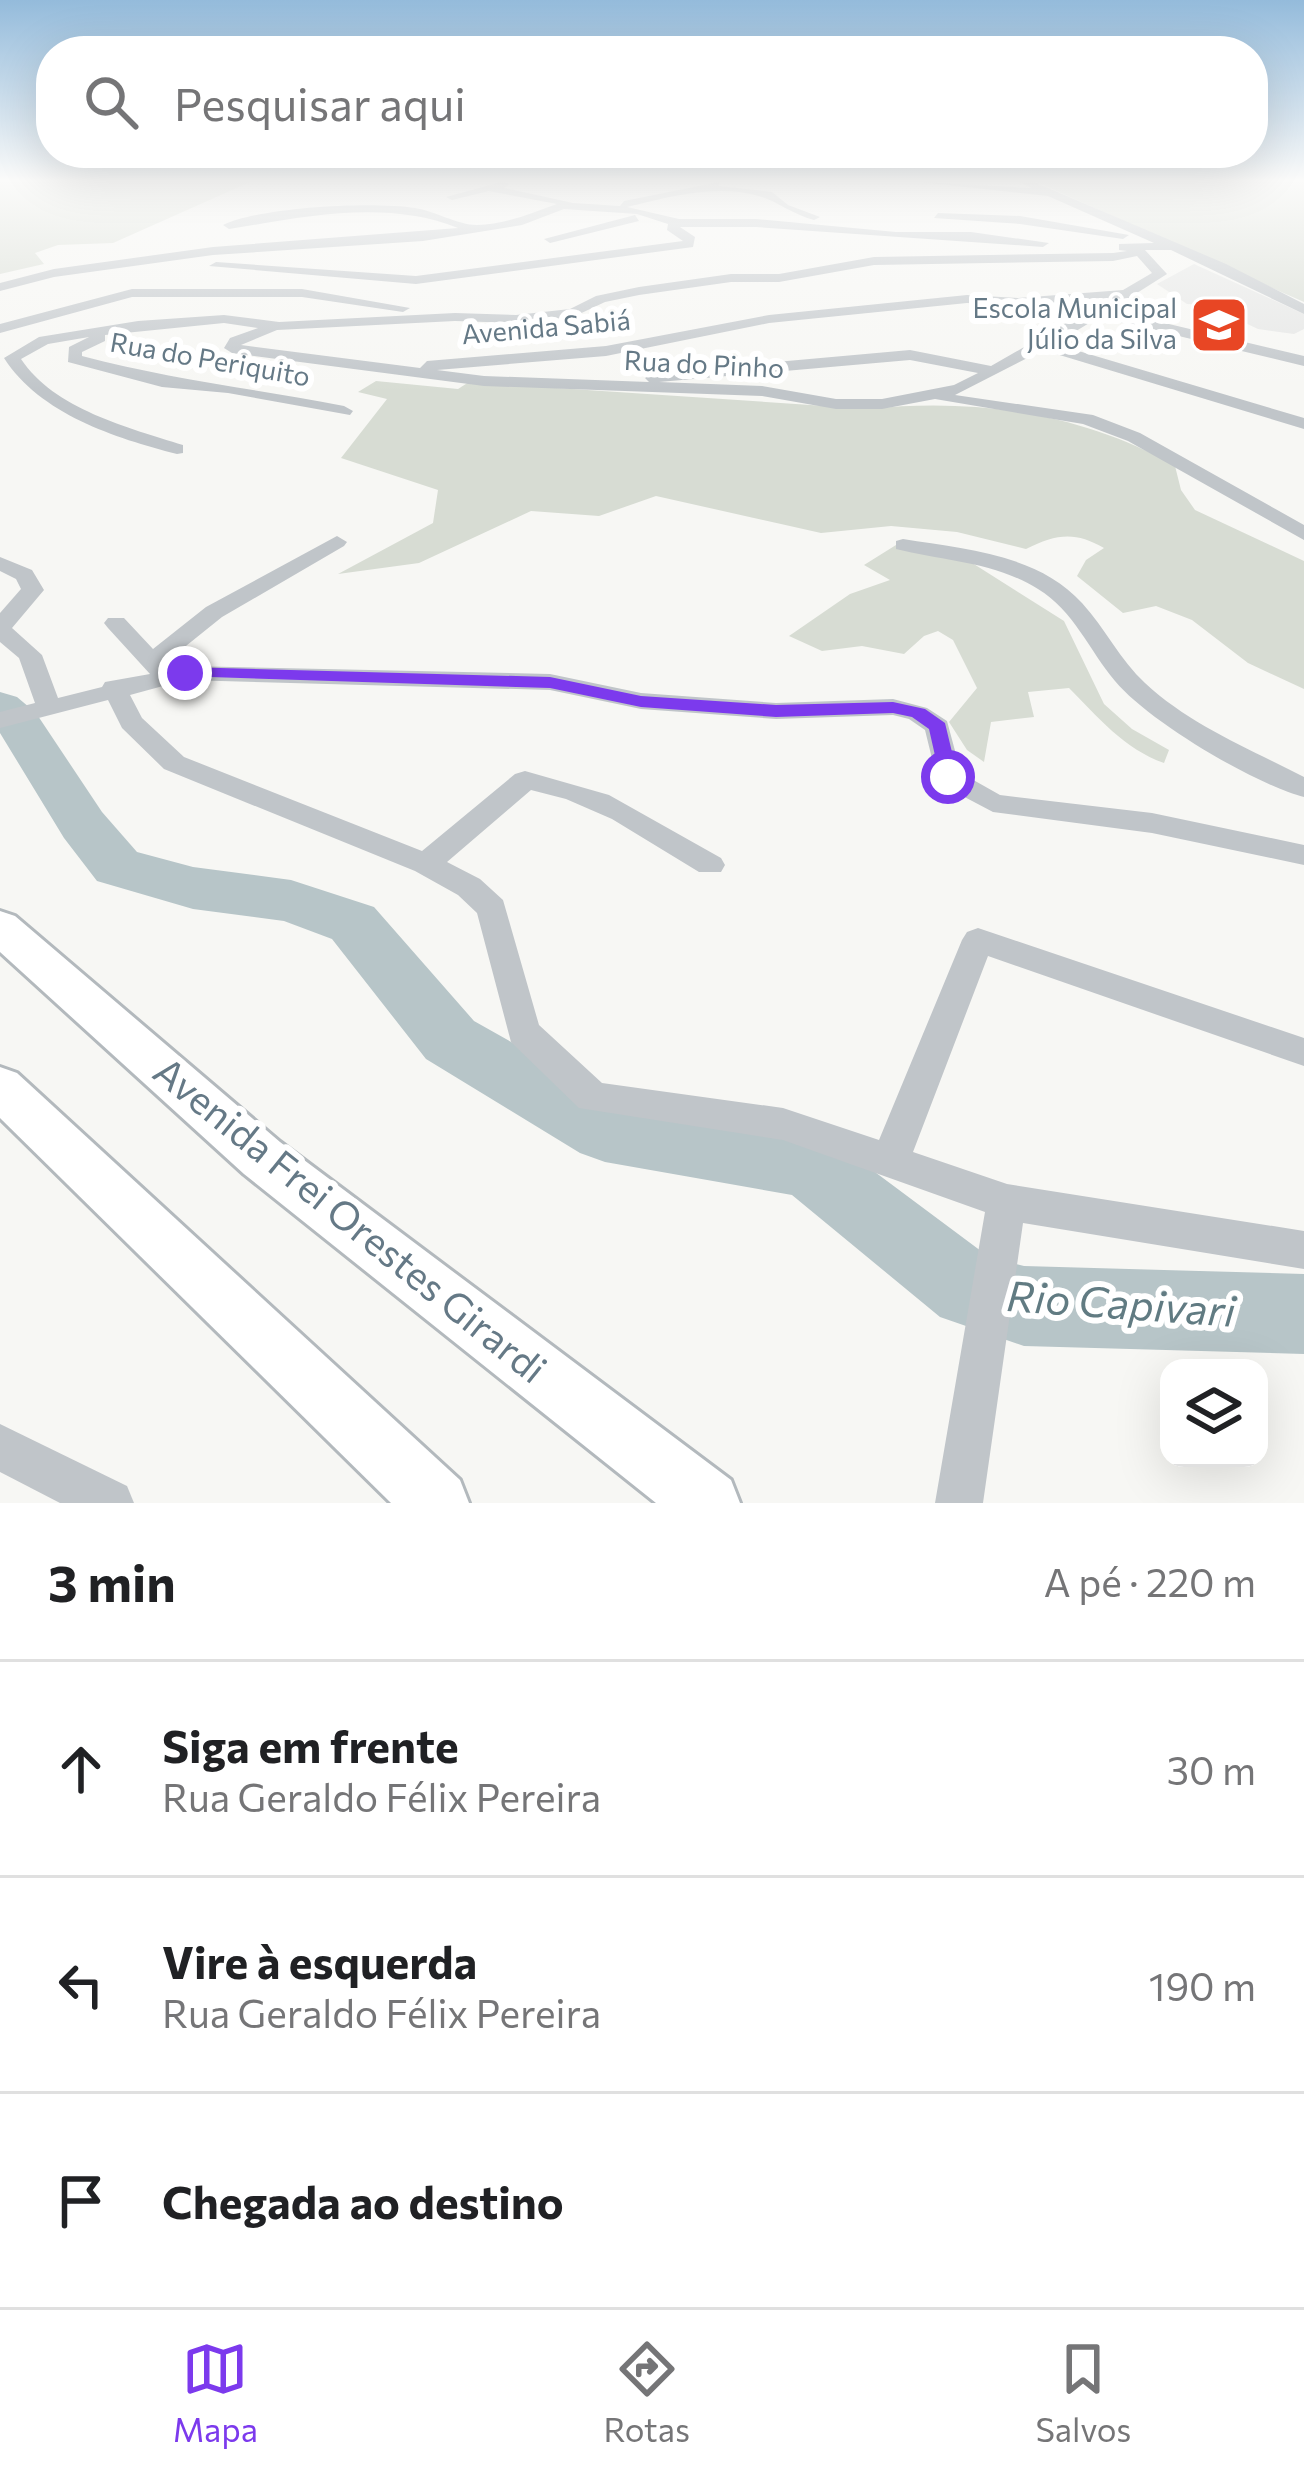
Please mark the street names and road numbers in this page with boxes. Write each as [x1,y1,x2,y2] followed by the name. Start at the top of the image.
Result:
[460,303,632,350] street label: Avenida Sabiá
[108,325,313,392] street label: Rua do Periquito
[623,343,785,384] street label: Rua do Pinho
[145,1045,557,1392] street label: Avenida Frei Orestes Girardi

